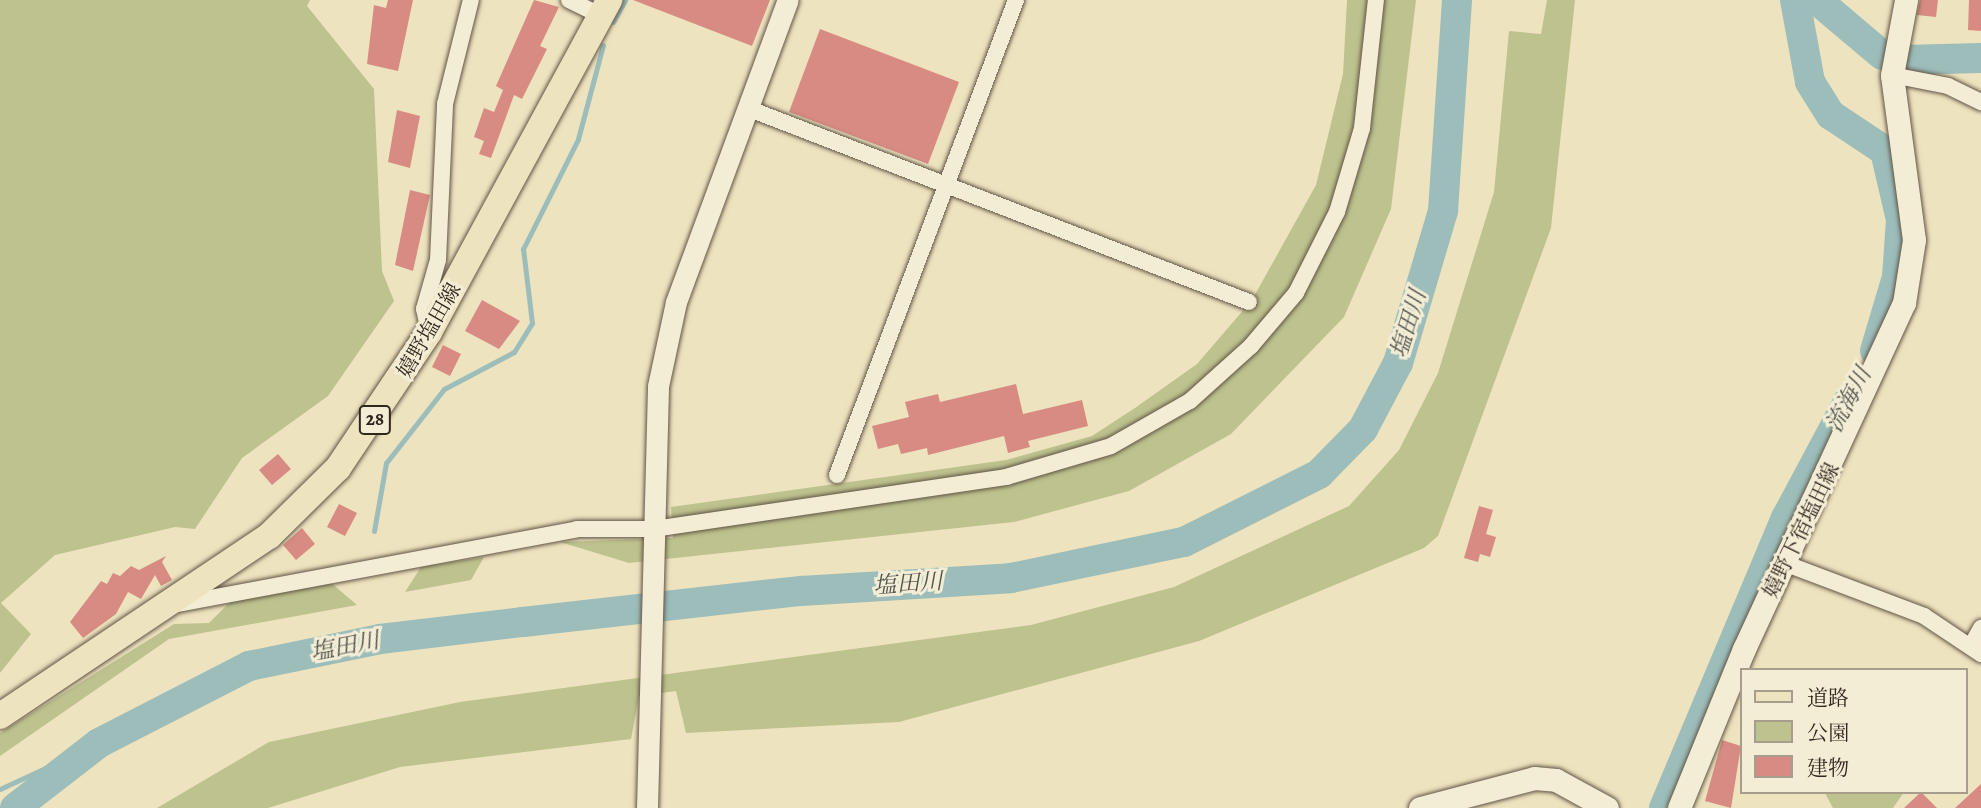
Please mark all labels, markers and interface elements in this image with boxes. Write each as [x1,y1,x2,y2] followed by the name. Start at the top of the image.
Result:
[392,278,466,382] street label: 嬉野塩田線
[1386,287,1432,361] water label: 塩田川
[1821,363,1877,437] water label: 流海川
[358,404,392,436] road number: 28
[1757,458,1845,602] street label: 嬉野下宿塩田線
[873,568,943,600] water label: 塩田川
[309,627,381,667] water label: 塩田川
[1740,668,1967,794] legend
[1807,684,1849,712] text: 道路
[1807,719,1849,747] text: 公園
[1807,754,1849,782] text: 建物

